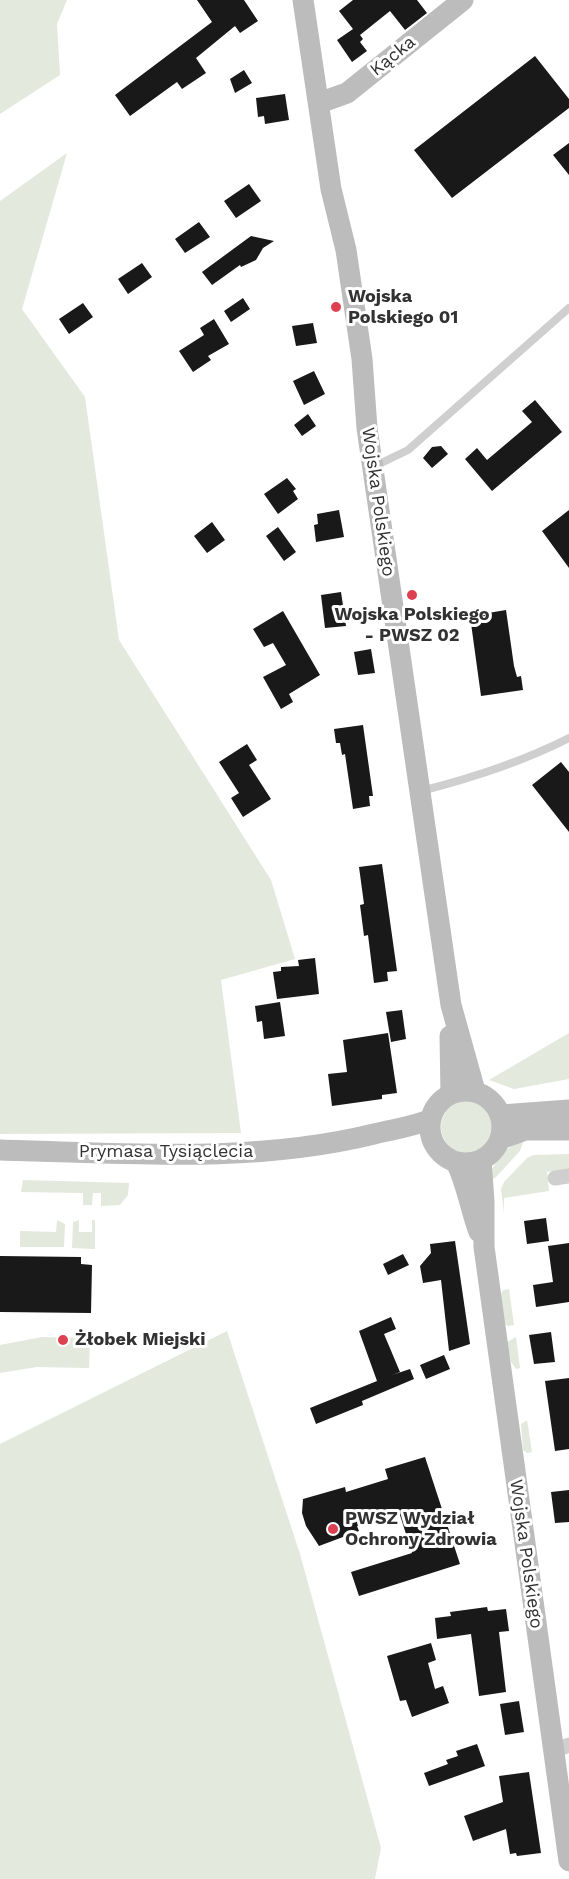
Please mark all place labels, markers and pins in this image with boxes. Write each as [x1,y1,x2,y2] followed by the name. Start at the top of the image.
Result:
[348,286,458,328] place label: Wojska Polskiego 01
[329,300,343,314] marker: Wojska Polskiego 01
[405,588,419,602] marker: Wojska Polskiego - PWSZ 02
[334,604,490,646] place label: Wojska Polskiego - PWSZ 02
[75,1329,206,1351] place label: Żłobek Miejski
[56,1333,70,1347] marker: Żłobek Miejski
[345,1508,497,1550] place label: PWSZ Wydział Ochrony Zdrowia
[326,1522,340,1536] marker: PWSZ Wydział Ochrony Zdrowia

